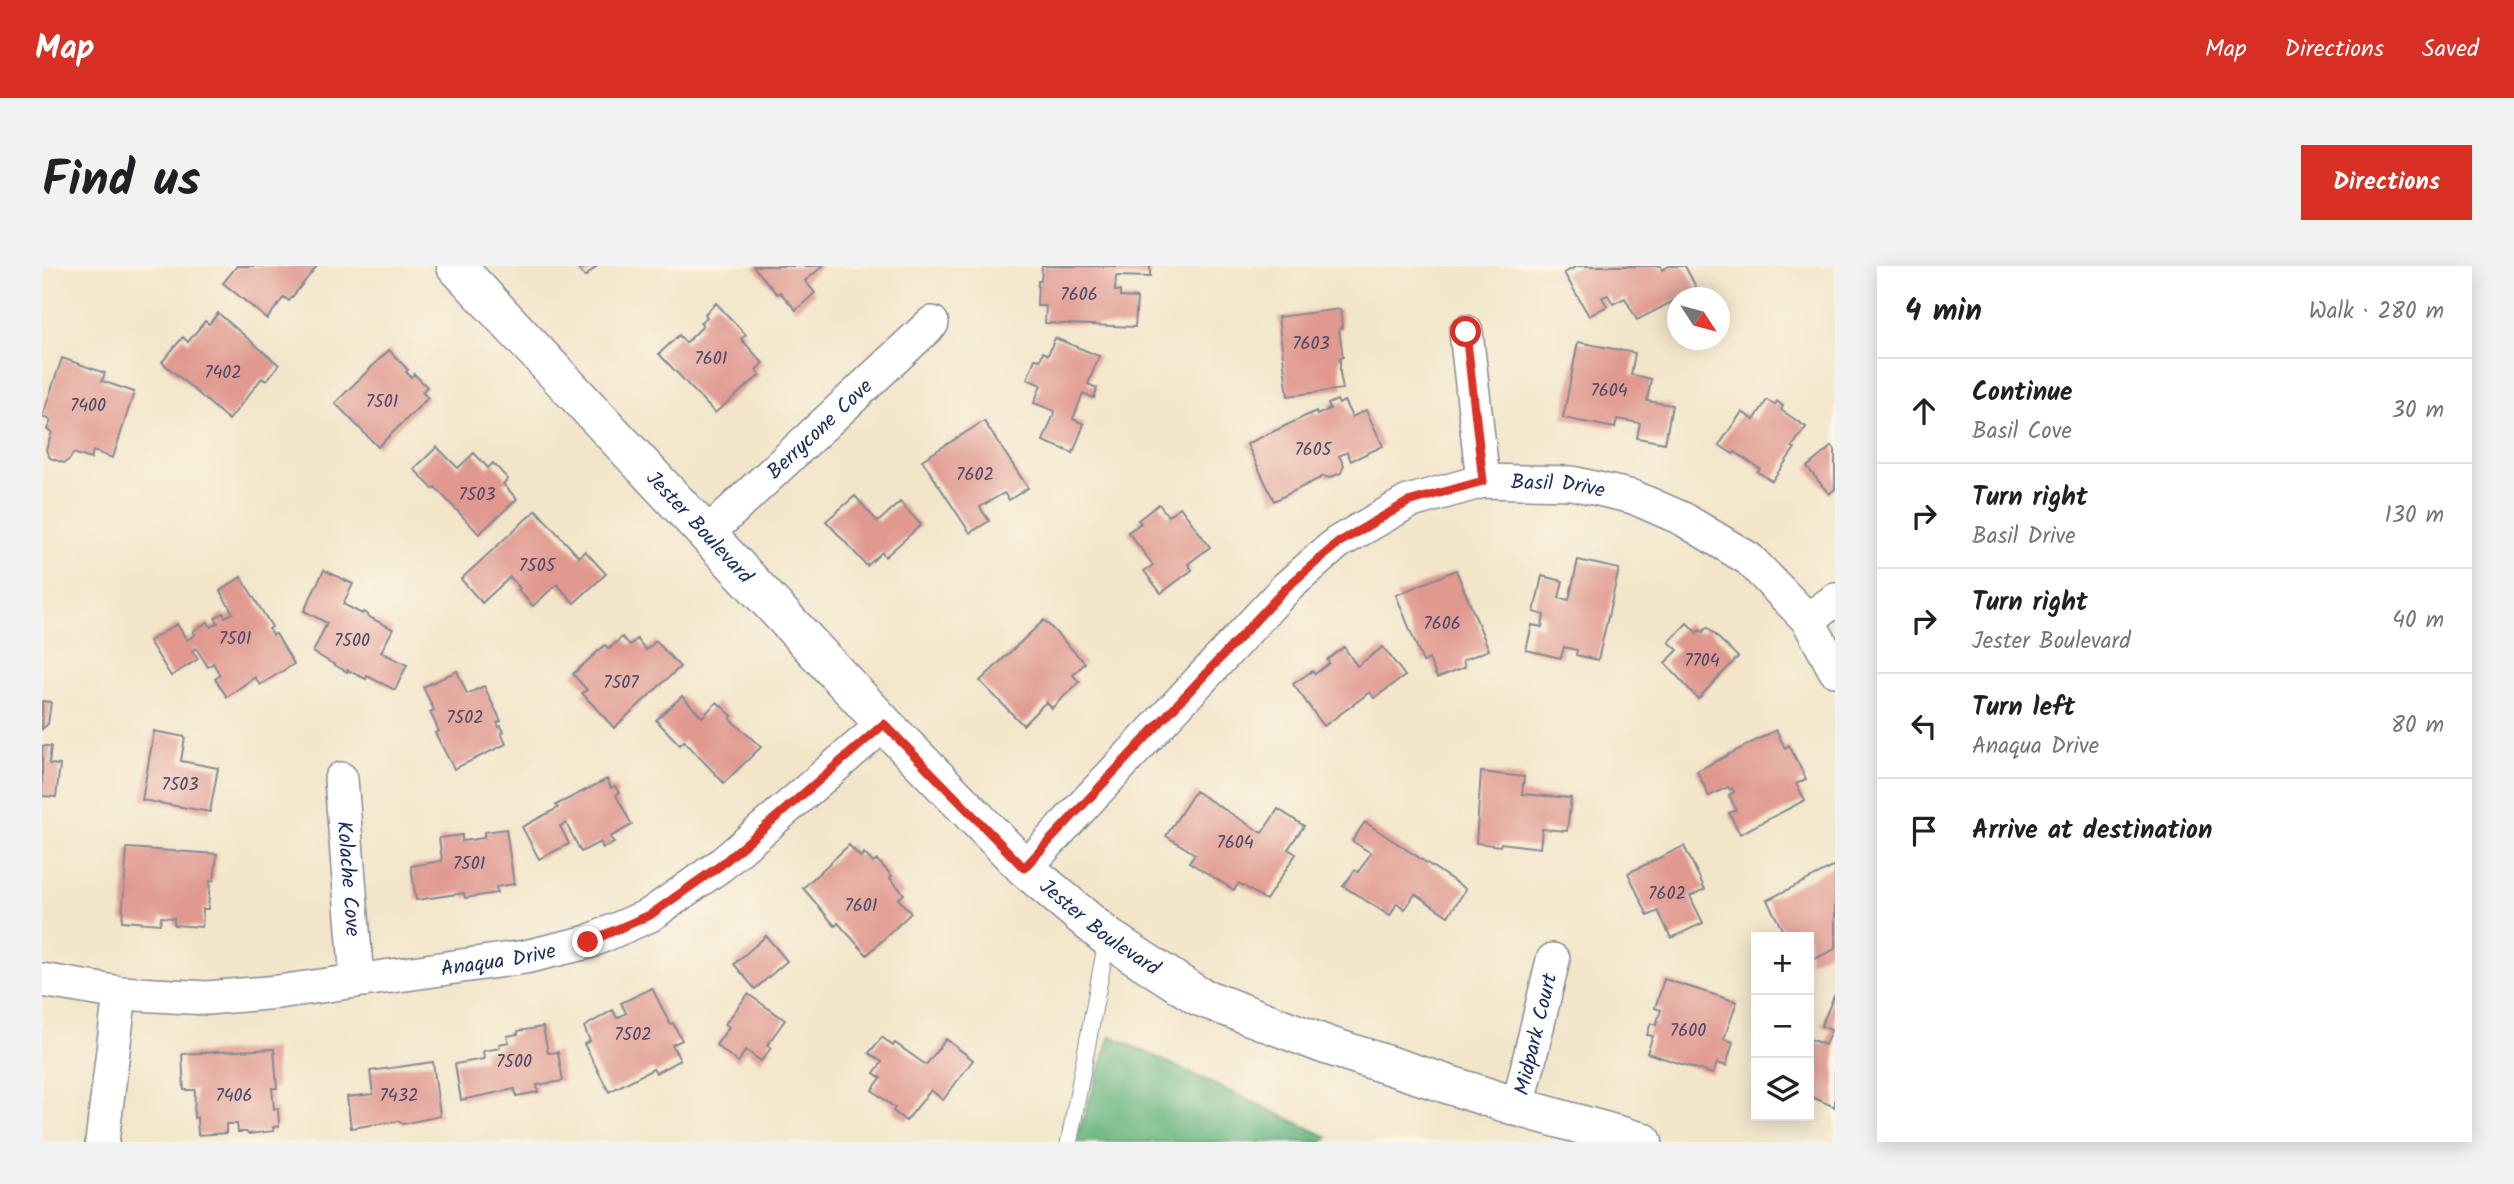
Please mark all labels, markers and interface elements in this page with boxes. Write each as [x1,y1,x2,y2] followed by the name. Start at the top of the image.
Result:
[35,23,95,76] text: Map
[2205,30,2247,69] text: Map
[2285,30,2384,69] text: Directions
[2422,30,2479,69] text: Saved
[42,143,200,221] text: Find us
[2301,145,2472,220] button: Directions
[1060,281,1098,310] house number: 7606
[1667,287,1730,350] north arrow
[1905,288,1982,336] text: 4 min
[2309,294,2444,330] text: Walk · 280 m
[1450,316,1481,347] route start
[1292,330,1330,359] house number: 7603
[695,345,727,374] house number: 7601
[204,359,242,388] house number: 7402
[760,371,881,488] street label: Berrycone Cove
[1972,372,2073,414] text: Continue
[1590,377,1628,406] house number: 7604
[366,388,398,417] house number: 7501
[70,392,106,421] house number: 7400
[1905,392,1943,430] icon: ahead
[2392,393,2444,429] text: 30 m
[1972,414,2072,450] text: Basil Cove
[1295,436,1333,465] house number: 7605
[956,461,994,490] house number: 7602
[637,464,761,592] street label: Jester Boulevard
[1511,467,1609,508] street label: Basil Drive
[1972,477,2088,519] text: Turn right
[458,481,496,510] house number: 7503
[1905,497,1943,535] icon: right
[2385,498,2444,534] text: 130 m
[1972,519,2076,555] text: Basil Drive
[519,552,557,581] house number: 7505
[1972,582,2088,624] text: Turn right
[1905,602,1943,640] icon: right
[2392,603,2444,639] text: 40 m
[1423,610,1461,639] house number: 7606
[1972,624,2131,660] text: Jester Boulevard
[219,625,251,654] house number: 7501
[334,627,370,656] house number: 7500
[1684,647,1720,676] house number: 7704
[603,669,639,698] house number: 7507
[1972,687,2075,729] text: Turn left
[446,704,484,733] house number: 7502
[1905,707,1943,745] icon: left
[2391,708,2444,744] text: 80 m
[1972,729,2099,765] text: Anaqua Drive
[161,771,199,800] house number: 7503
[1972,810,2212,852] text: Arrive at destination
[1905,812,1943,850] icon: arrive
[326,820,369,938] street label: Kolache Cove
[1216,829,1254,858] house number: 7604
[453,850,485,879] house number: 7501
[1031,871,1167,986] street label: Jester Boulevard
[1648,880,1686,909] house number: 7602
[845,892,877,921] house number: 7601
[572,926,603,957] route end
[1751,932,1814,1121] map controls
[1751,932,1814,995] button: +
[439,935,560,987] street label: Anaqua Drive
[1506,969,1568,1099] street label: Midpark Court
[1751,995,1814,1058] button: −
[1670,1017,1706,1046] house number: 7600
[614,1021,652,1050] house number: 7502
[496,1048,532,1077] house number: 7500
[1751,1058,1814,1121] button: layers
[215,1082,253,1111] house number: 7406
[380,1082,418,1111] house number: 7432

